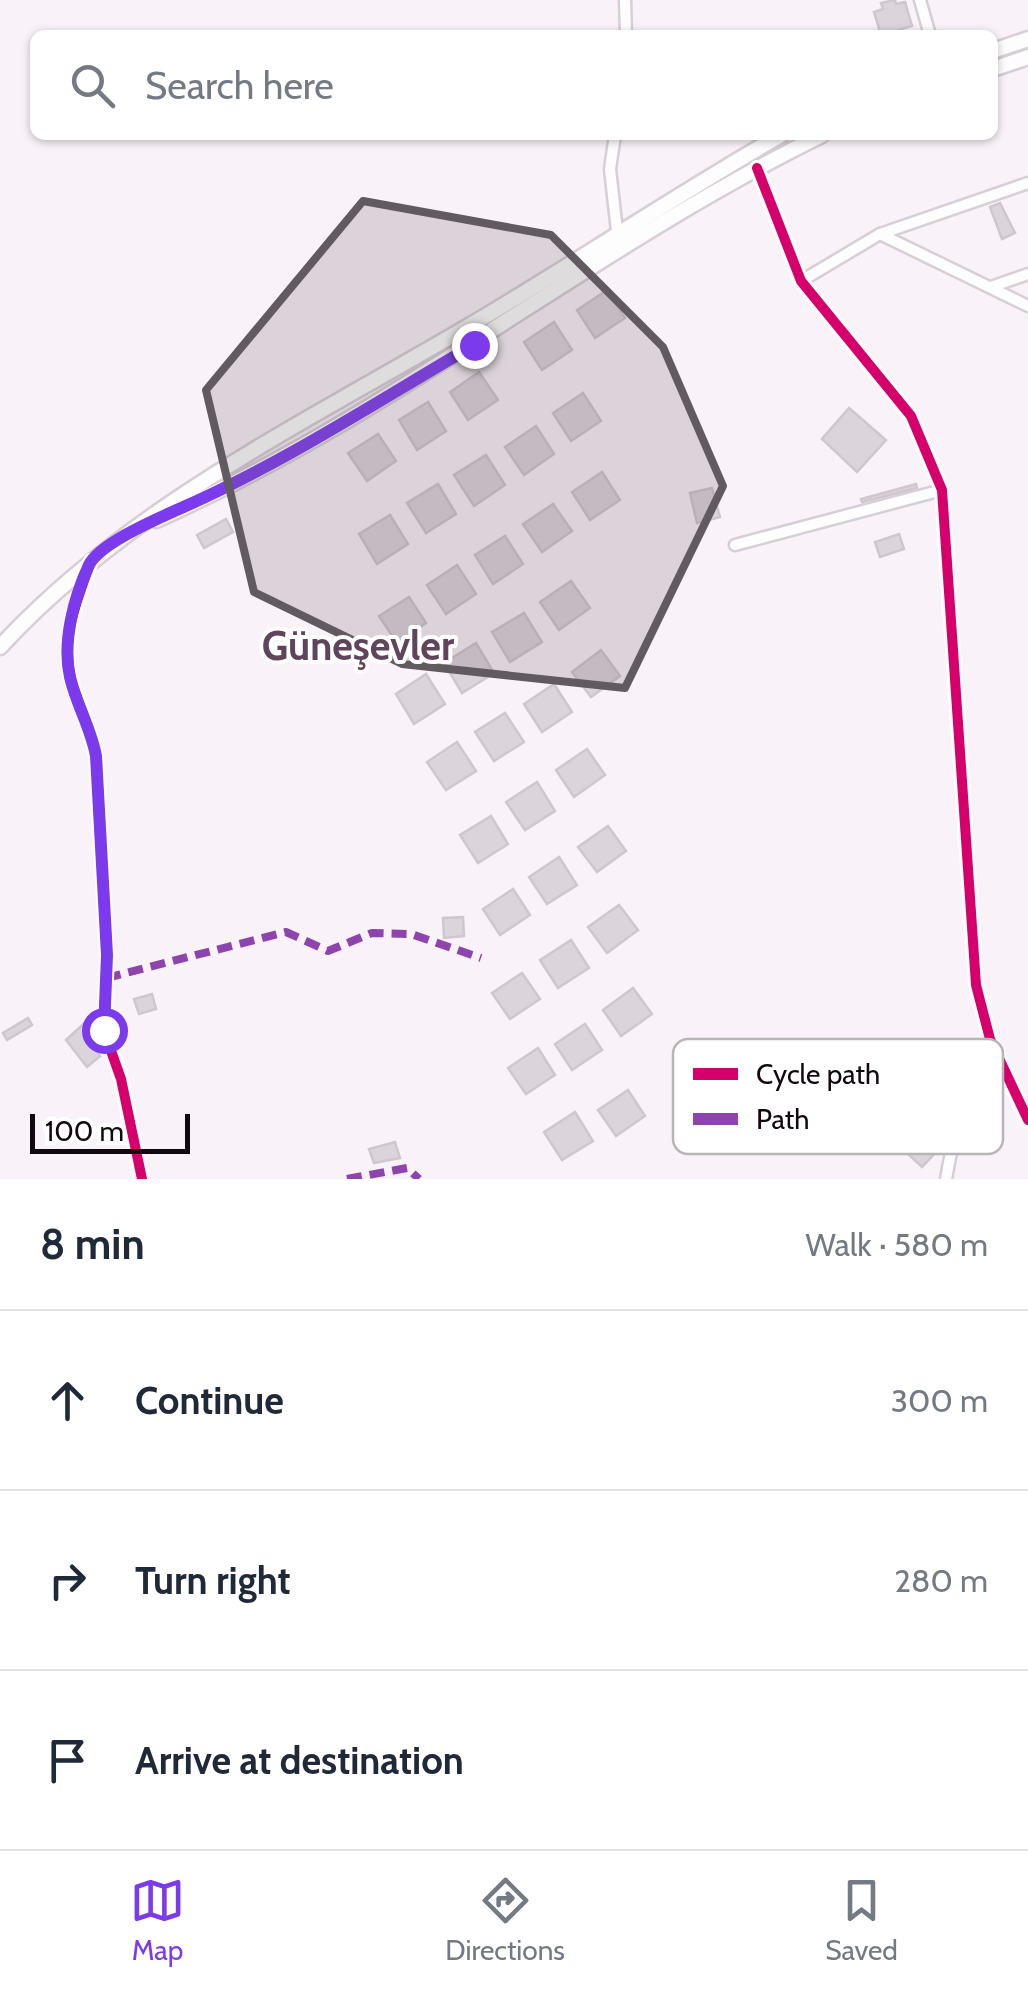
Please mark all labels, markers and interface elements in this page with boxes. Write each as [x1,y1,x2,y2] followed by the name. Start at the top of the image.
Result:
[30,30,998,140] search box
[65,58,120,113] icon: search
[145,62,334,109] text: Search here
[452,323,498,369] route end
[262,621,455,670] district label: Güneşevler
[82,1008,128,1054] route start
[673,1039,1003,1154] legend
[756,1057,880,1091] text: Cycle path
[756,1102,809,1136] text: Path
[30,1109,190,1154] scale bar
[45,1114,124,1148] text: 100 m
[40,1218,145,1270] text: 8 min
[805,1225,988,1264] text: Walk · 580 m
[40,1373,95,1428] icon: ahead
[135,1377,284,1424] text: Continue
[891,1381,988,1420] text: 300 m
[40,1553,95,1608] icon: right
[135,1557,291,1604] text: Turn right
[894,1561,988,1600] text: 280 m
[40,1733,95,1788] icon: arrive
[135,1737,464,1784] text: Arrive at destination
[130,1873,185,1967] tab: Map
[445,1873,565,1967] tab: Directions
[825,1873,898,1967] tab: Saved

